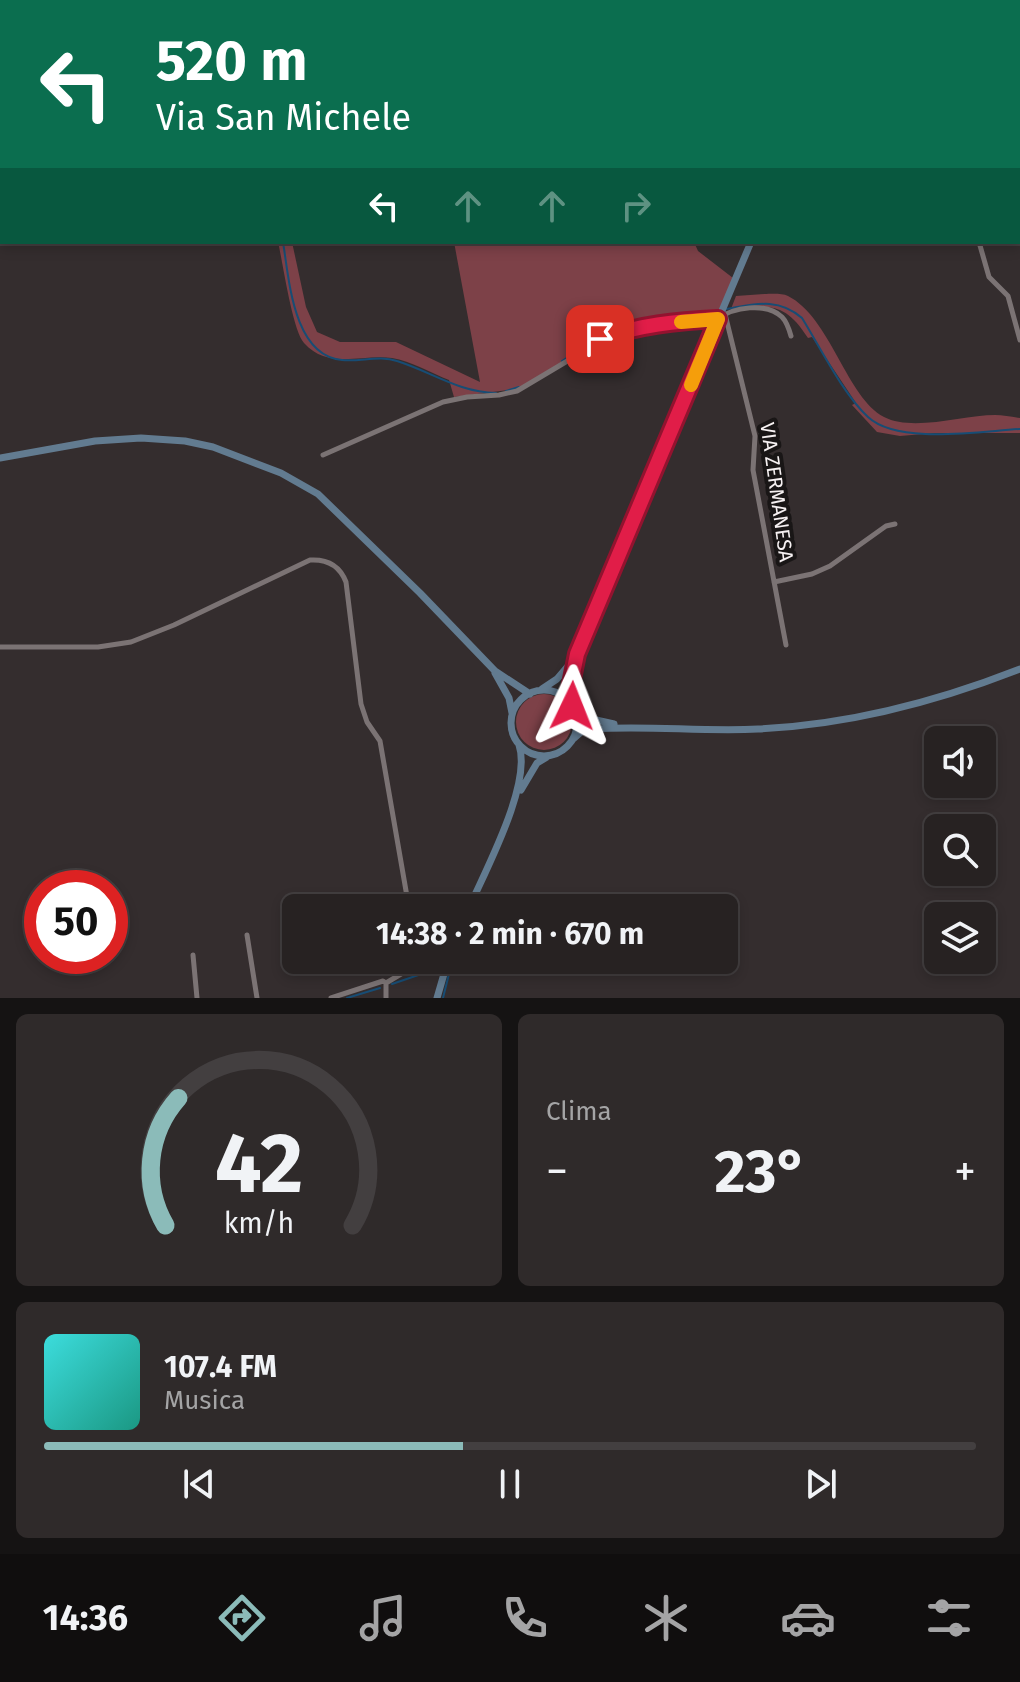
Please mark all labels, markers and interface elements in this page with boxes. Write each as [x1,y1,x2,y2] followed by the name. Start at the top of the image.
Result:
[156,28,308,95] text: 520 m
[24,32,128,136] icon: left
[156,96,411,140] text: Via San Michele
[362,184,406,228] icon: left
[446,184,490,228] icon: ahead
[530,184,574,228] icon: ahead
[614,184,658,228] icon: right
[566,305,634,373] pin
[578,317,622,361] icon: arrive
[755,421,799,564] street label: VIA ZERMANESA
[530,664,614,748] position arrow
[924,726,996,974] map controls
[924,726,996,798] button: sound
[924,814,996,886] button: search
[24,870,128,974] speed limit sign: 50
[924,902,996,974] button: layers
[376,916,644,952] text: 14:38 · 2 min · 670 m
[546,1096,612,1127] text: Clima
[215,1114,303,1214] text: 42
[714,1136,808,1208] text: 23°
[546,1145,568,1198] text: −
[954,1145,976,1198] text: +
[224,1206,294,1241] text: km/h
[164,1349,277,1385] text: 107.4 FM
[164,1385,245,1416] text: Musica
[177,1462,221,1506] icon: previous
[488,1462,532,1506] icon: pause
[799,1462,843,1506] icon: next
[214,1590,270,1646] icon: directions
[355,1590,411,1646] icon: music
[497,1590,553,1646] icon: phone
[638,1590,694,1646] icon: climate
[780,1590,836,1646] icon: car
[921,1590,977,1646] icon: filters
[43,1596,128,1640] text: 14:36

